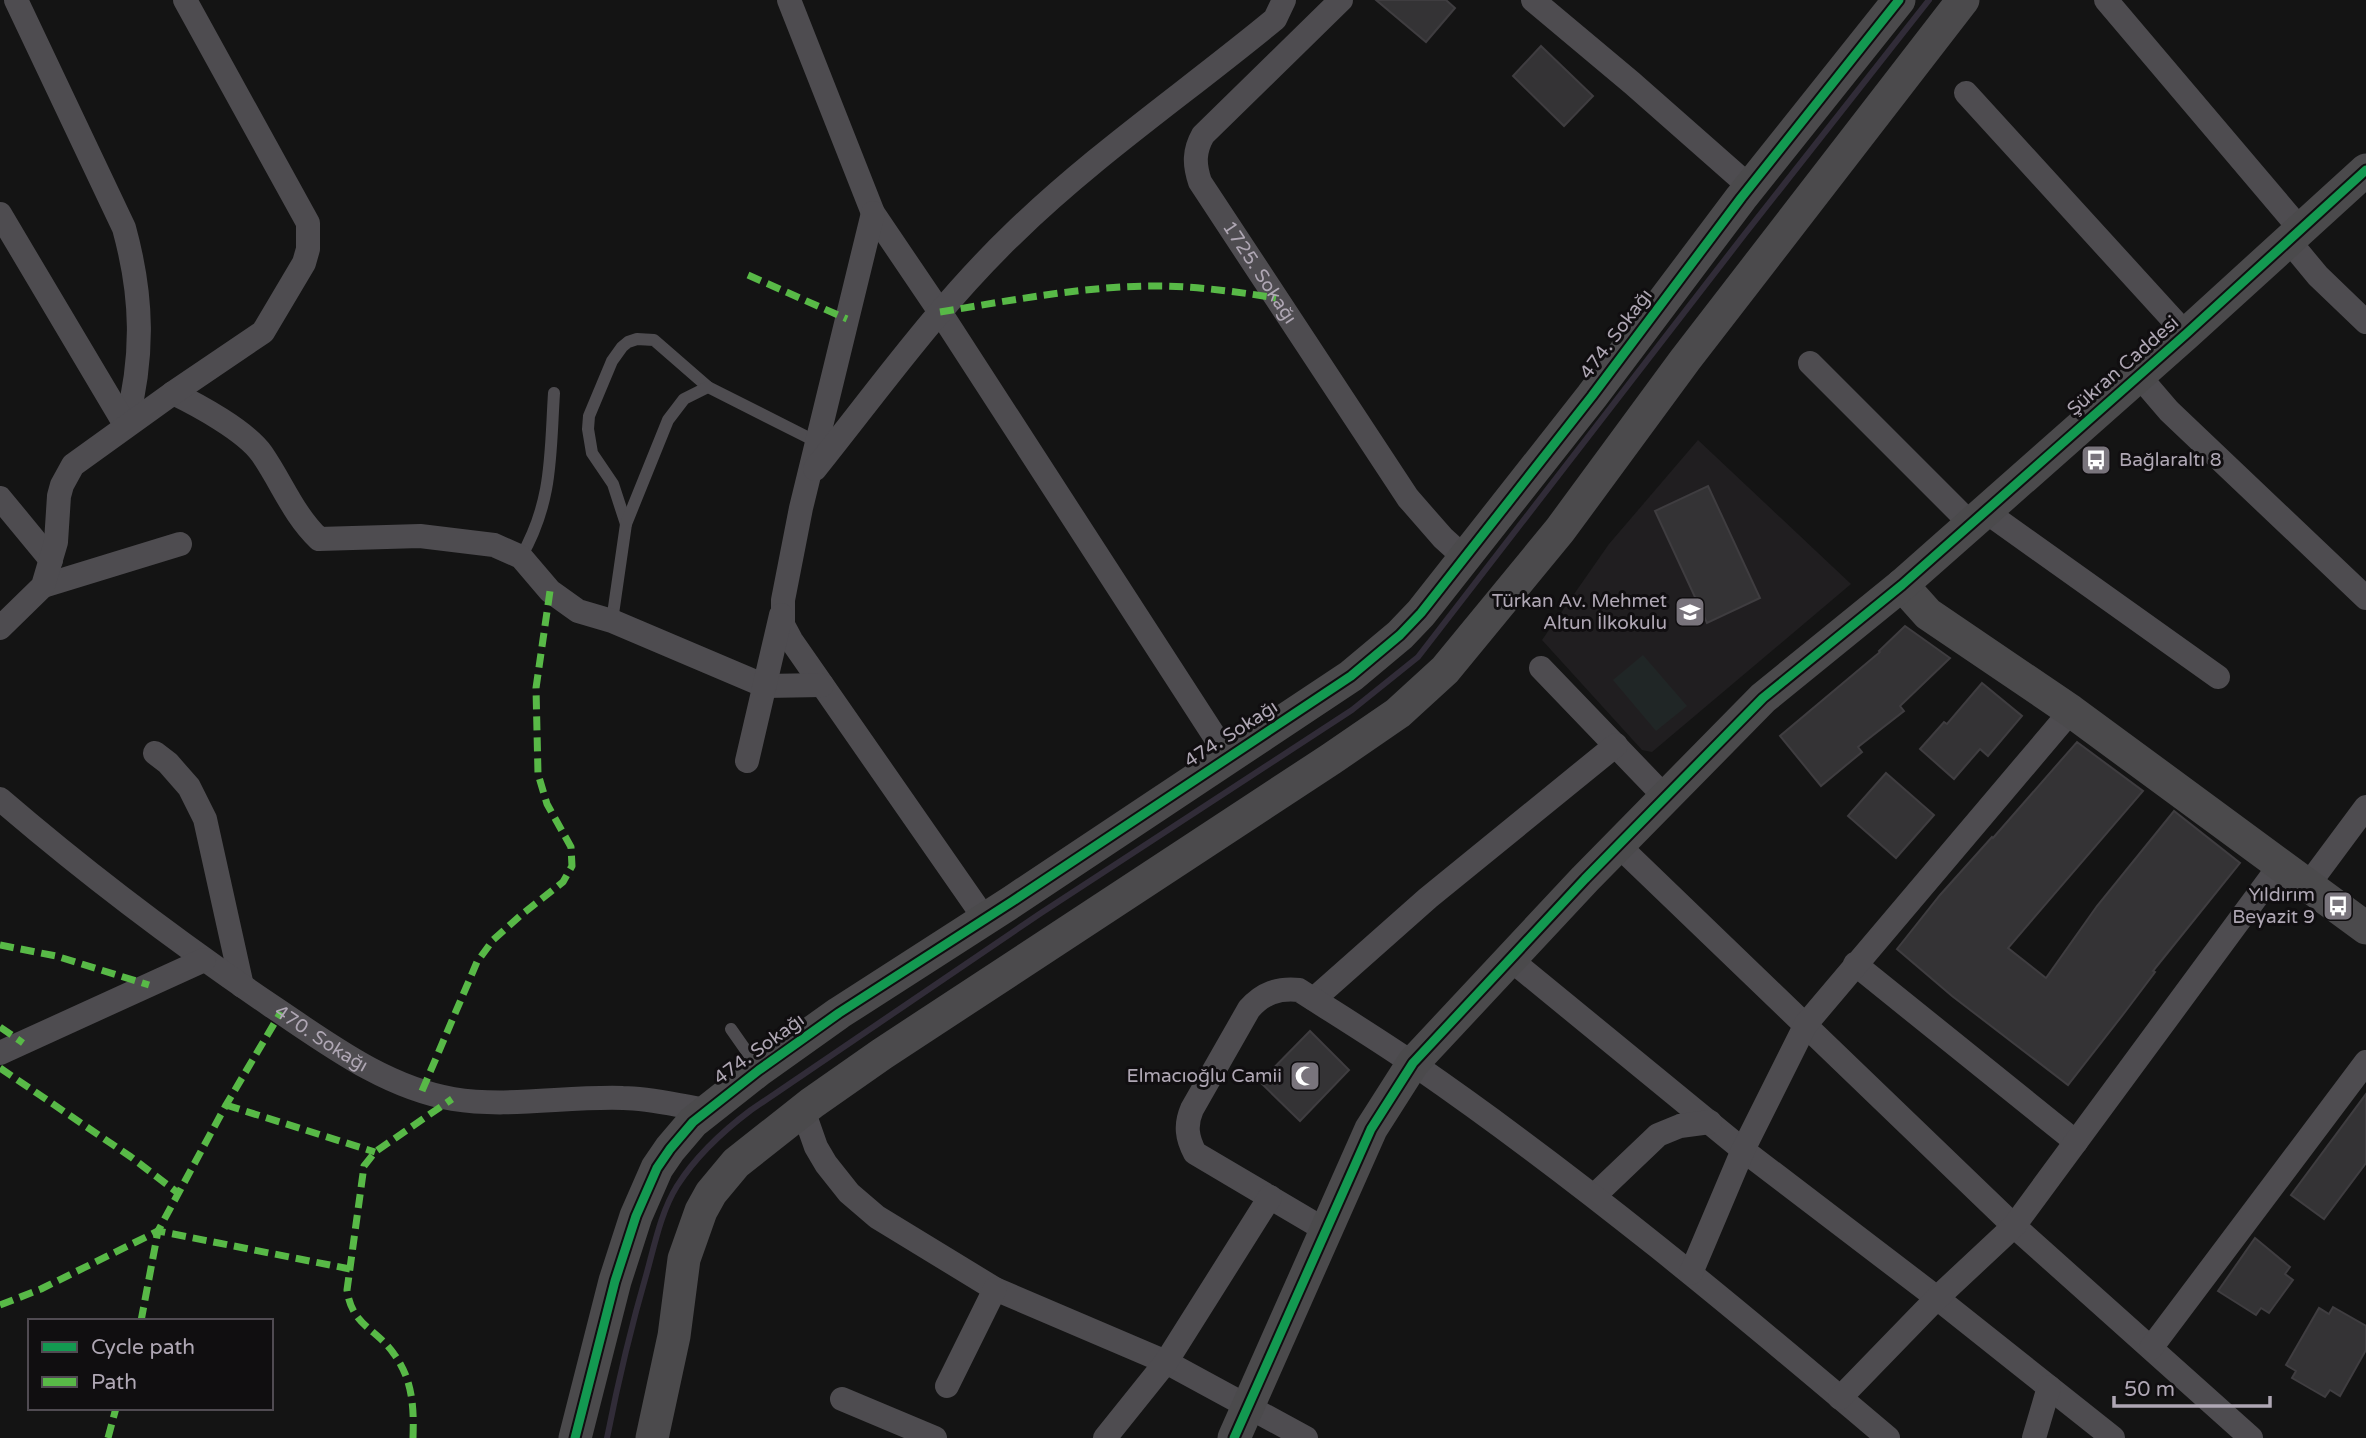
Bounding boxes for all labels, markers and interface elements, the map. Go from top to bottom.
street label: 1725. Sokağı [1218,217,1301,328]
street label: 474. Sokağı [1575,285,1657,383]
street label: Şükran Caddesi [2063,312,2183,420]
bus stop icon: Bağlaraltı 8 [2079,443,2113,477]
place label: Bağlaraltı 8 [2119,449,2222,471]
place label: Türkan Av. Mehmet Altun İlkokulu [1492,590,1667,634]
school or university icon: Türkan Av. Mehmet Altun İlkokulu [1673,595,1707,629]
street label: 474. Sokağı [1180,696,1282,772]
place label: Yıldırım Beyazit 9 [2232,884,2315,928]
bus stop icon: Yıldırım Beyazit 9 [2321,889,2355,923]
street label: 470. Sokağı [270,1000,372,1077]
street label: 474. Sokağı [709,1009,809,1089]
mosque icon: Elmacıoğlu Camii [1288,1059,1322,1093]
place label: Elmacıoğlu Camii [1127,1065,1282,1087]
legend [28,1319,273,1410]
text: Cycle path [91,1335,195,1360]
scale bar [2114,1364,2270,1408]
text: Path [91,1370,137,1395]
text: 50 m [2124,1377,2175,1402]

